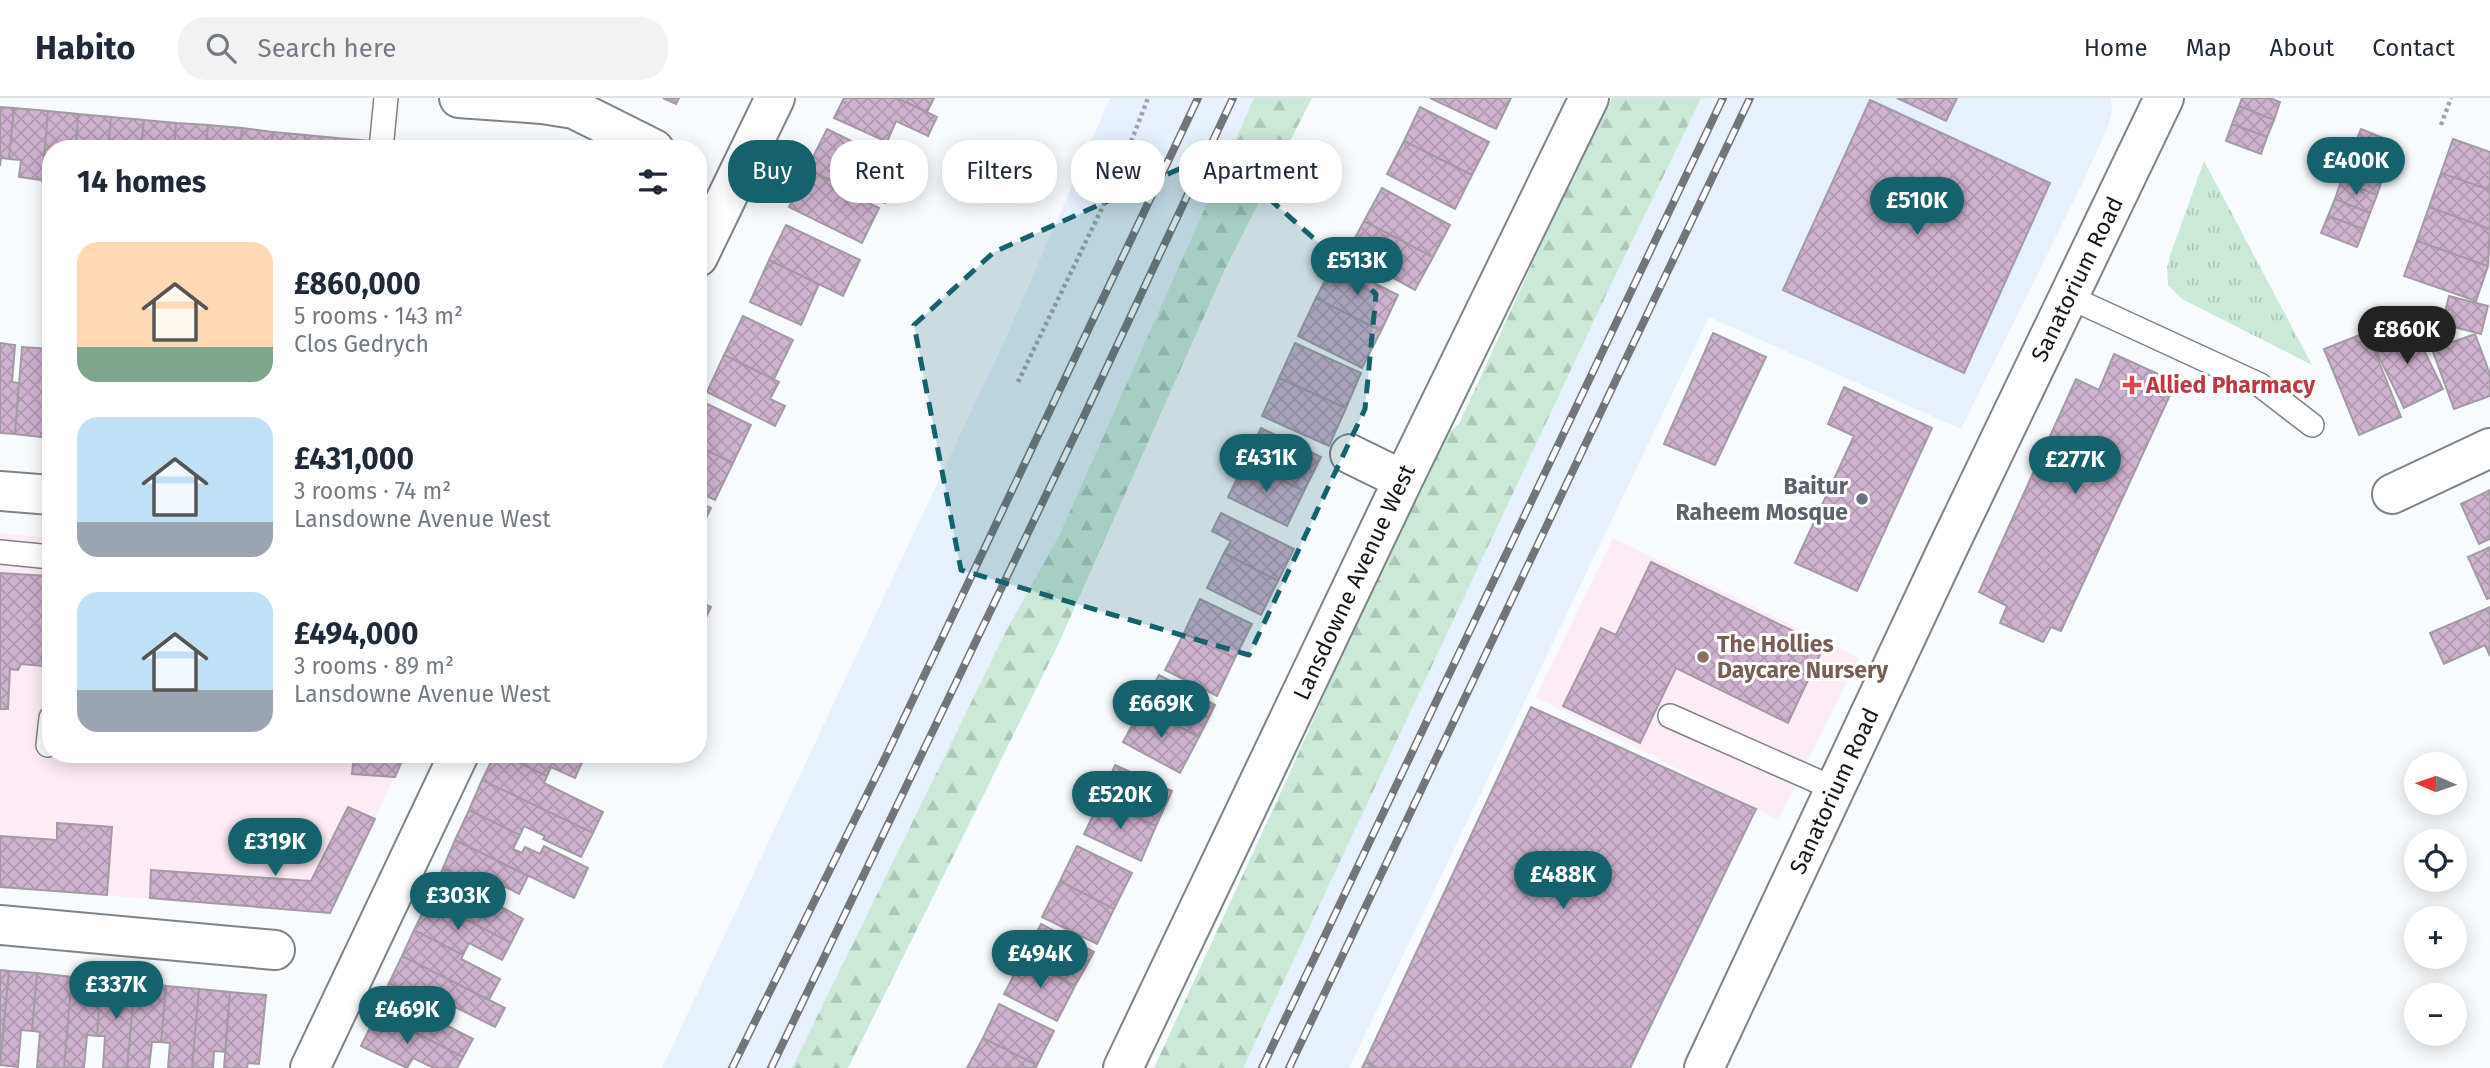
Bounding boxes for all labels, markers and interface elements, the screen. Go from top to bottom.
search box [178,17,668,80]
text: Habito [35,28,136,68]
icon: search [202,29,240,67]
text: Search here [258,33,396,64]
text: Home [2084,34,2148,62]
text: Map [2186,34,2232,62]
text: About [2270,34,2334,62]
text: Contact [2372,34,2455,62]
pin: £400K [2307,138,2405,197]
chip: Buy [728,140,816,203]
chip: Rent [830,140,928,203]
chip: Filters [942,140,1057,203]
chip: New [1071,140,1165,203]
chip: Apartment [1179,140,1342,203]
text: £400K [2323,146,2389,174]
icon: filters [634,163,672,201]
text: 14 homes [77,164,206,200]
pin: £510K [1868,178,1966,237]
text: £510K [1886,186,1948,214]
street label: Sanatorium Road [2025,192,2129,366]
pin: £513K [1308,238,1406,297]
text: £513K [1327,246,1387,274]
text: £860,000 [294,266,421,302]
icon: home [133,270,217,354]
text: 5 rooms · 143 m² [294,302,463,330]
pin: £860K [2358,306,2456,366]
text: £860K [2374,315,2440,343]
text: Clos Gedrych [294,330,429,358]
place label: Allied Pharmacy [2145,371,2316,399]
marker: Allied Pharmacy [2124,377,2140,393]
pin: £431K [1217,434,1315,494]
pin: £277K [2026,436,2124,496]
text: £431,000 [294,441,414,477]
text: £431K [1236,443,1296,471]
icon: home [133,445,217,529]
text: £277K [2045,445,2105,473]
street label: Lansdowne Avenue West [1287,459,1421,704]
place label: Baitur Raheem Mosque [1676,472,1849,526]
text: 3 rooms · 74 m² [294,477,451,505]
marker: Baitur Raheem Mosque [1854,491,1870,507]
text: Lansdowne Avenue West [294,505,551,533]
text: £494,000 [294,616,418,652]
icon: home [133,620,217,704]
place label: The Hollies Daycare Nursery [1717,630,1889,684]
marker: The Hollies Daycare Nursery [1695,649,1711,665]
text: 3 rooms · 89 m² [294,652,454,680]
text: Lansdowne Avenue West [294,680,551,708]
pin: £669K [1112,680,1210,740]
text: £669K [1129,689,1193,717]
street label: Sanatorium Road [1783,704,1885,878]
north arrow [2404,752,2468,816]
map controls [2404,752,2467,1046]
pin: £520K [1071,772,1169,831]
text: £520K [1088,780,1152,808]
pin: £319K [226,818,324,878]
text: £319K [244,827,306,855]
button: locate [2404,829,2467,892]
pin: £488K [1514,852,1612,911]
text: £488K [1530,860,1596,888]
pin: £303K [409,872,507,932]
text: £303K [426,881,490,909]
button: + [2404,906,2467,969]
pin: £494K [991,930,1089,990]
text: £494K [1008,939,1072,967]
pin: £337K [67,962,165,1021]
text: £337K [85,970,147,998]
button: − [2404,983,2467,1046]
pin: £469K [358,986,456,1046]
text: £469K [375,995,439,1023]

